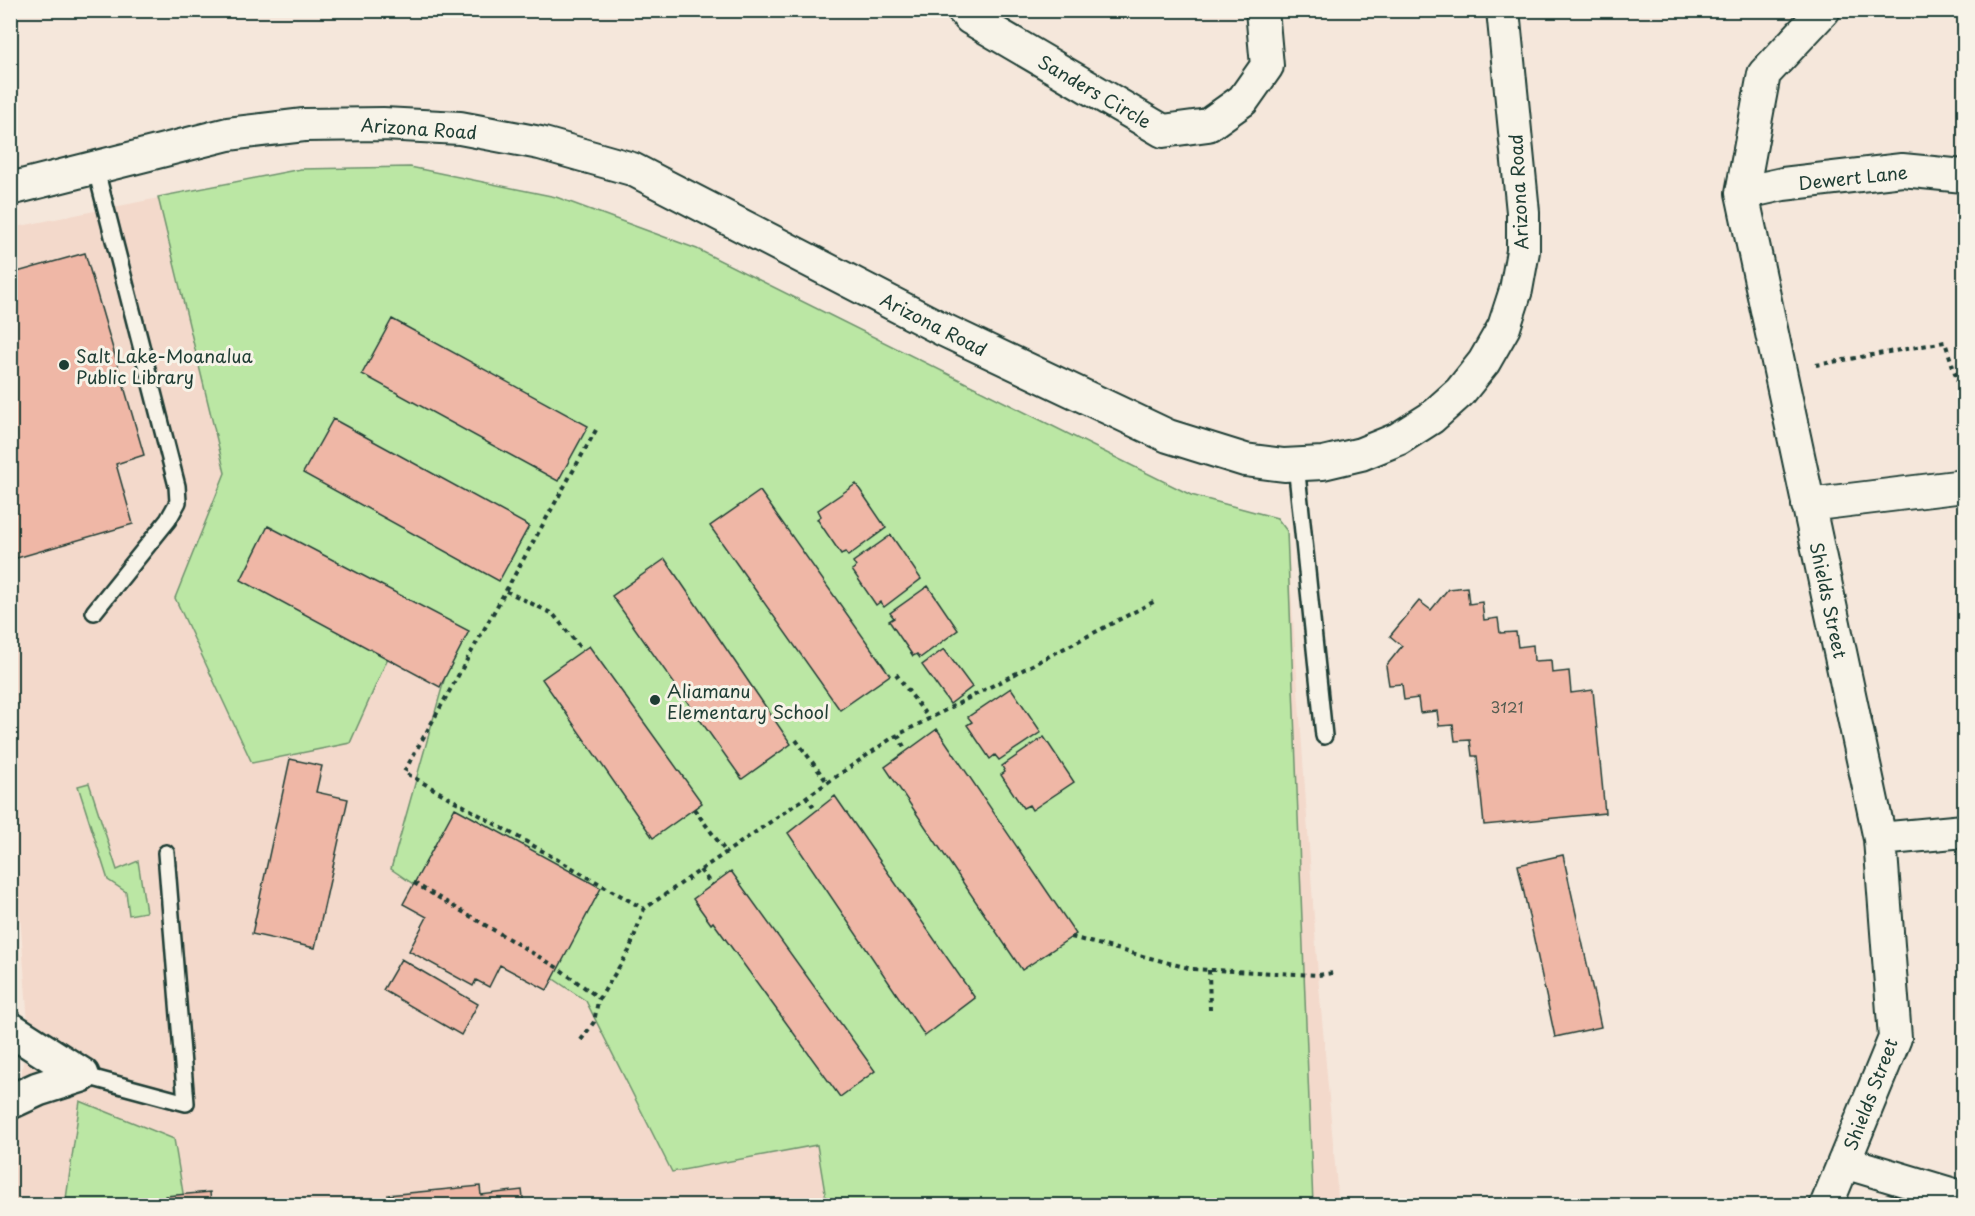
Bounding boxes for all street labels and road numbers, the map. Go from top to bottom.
street label: Sanders Circle [1033,48,1157,134]
street label: Arizona Road [360,110,478,146]
street label: Arizona Road [1501,133,1535,251]
street label: Dewert Lane [1797,158,1909,196]
street label: Arizona Road [876,286,992,362]
street label: Shields Street [1803,539,1855,661]
street label: Shields Street [1836,1034,1904,1154]

